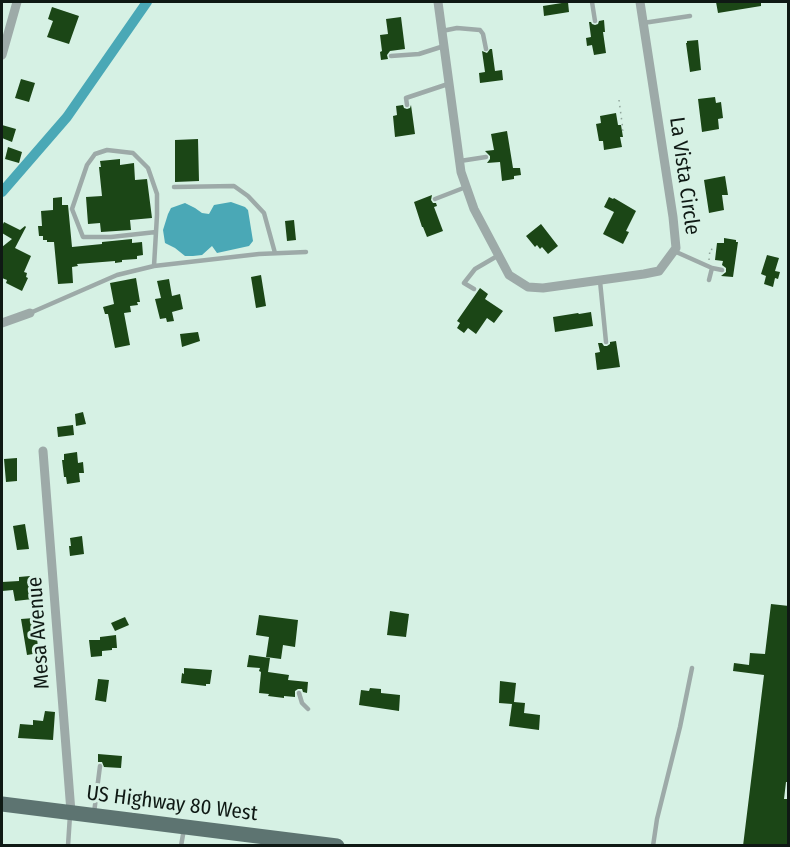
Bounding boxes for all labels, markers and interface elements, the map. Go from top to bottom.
street label: La Vista Circle [663,115,705,237]
street label: Mesa Avenue [23,576,55,690]
street label: US Highway 80 West [85,781,259,827]

